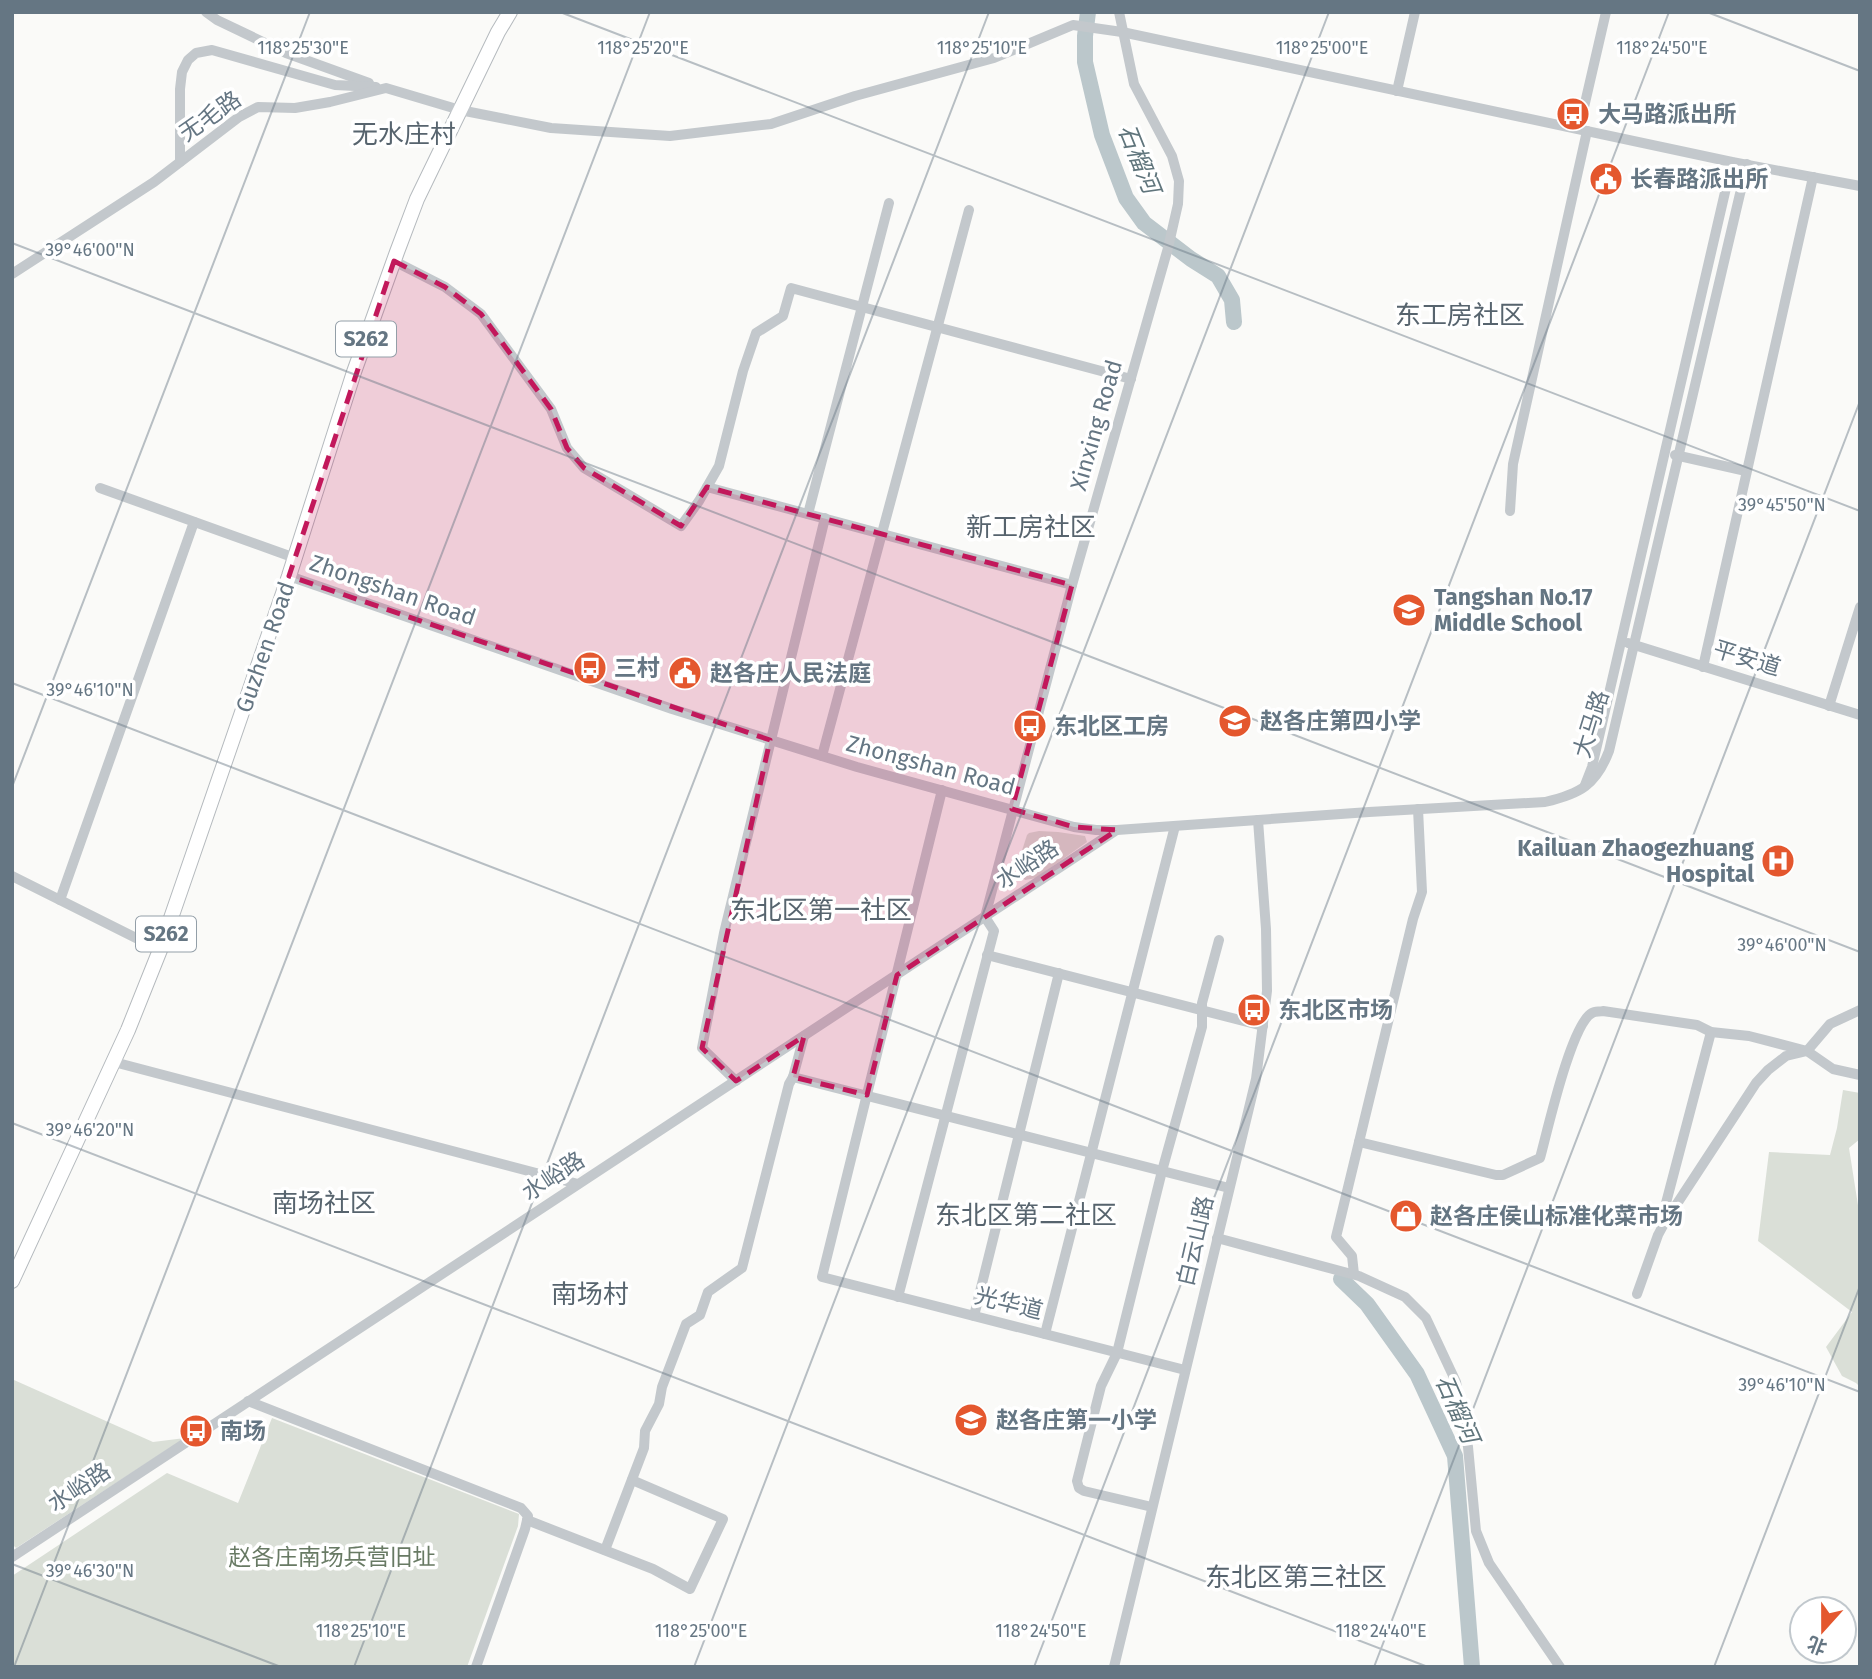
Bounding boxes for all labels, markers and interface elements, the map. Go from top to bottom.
text: 118°25'30"E [257,37,349,59]
text: 118°25'20"E [597,37,689,59]
text: 118°25'10"E [937,37,1027,59]
text: 118°25'00"E [1276,37,1368,59]
text: 118°24'50"E [1616,37,1708,59]
street label: 无毛路 [174,85,246,147]
bus stop icon: 大马路派出所 [1554,95,1592,133]
place label: 大马路派出所 [1598,100,1736,128]
district label: 无水庄村 [352,119,456,150]
water label: 石榴河 [1113,120,1167,201]
public building icon: 长春路派出所 [1587,160,1625,198]
place label: 长春路派出所 [1630,165,1768,193]
text: 39°46'00"N [45,239,135,261]
district label: 东工房社区 [1395,300,1525,331]
road number: S262 [336,322,396,356]
street label: Xinxing Road [1064,356,1128,494]
text: 39°45'50"N [1738,494,1826,516]
district label: 新工房社区 [966,512,1096,543]
street label: Zhongshan Road [306,549,480,631]
street label: Guzhen Road [230,578,300,716]
place label: Tangshan No.17 Middle School [1434,583,1593,637]
school or university icon: Tangshan No.17 Middle School [1390,591,1428,629]
street label: 平安道 [1710,635,1784,681]
bus stop icon: 三村 [571,649,609,687]
place label: 三村 [614,654,660,682]
public building icon: 赵各庄人民法庭 [666,654,704,692]
place label: 赵各庄人民法庭 [710,659,871,687]
text: 39°46'10"N [46,679,134,701]
street label: 大马路 [1568,687,1614,761]
school or university icon: 赵各庄第四小学 [1216,702,1254,740]
bus stop icon: 东北区工房 [1011,707,1049,745]
place label: 赵各庄第四小学 [1260,707,1421,735]
place label: 东北区工房 [1054,712,1169,740]
street label: Zhongshan Road [844,729,1018,801]
street label: 水峪路 [990,833,1064,895]
place label: Kailuan Zhaogezhuang Hospital [1517,834,1754,888]
hospital icon: Kailuan Zhaogezhuang Hospital [1759,842,1797,880]
district label: 东北区第一社区 [730,895,912,926]
road number: S262 [136,916,196,951]
text: 39°46'00"N [1737,934,1827,956]
bus stop icon: 东北区市场 [1235,991,1273,1029]
place label: 东北区市场 [1278,996,1393,1024]
text: 39°46'20"N [46,1119,134,1141]
street label: 水峪路 [516,1145,590,1207]
district label: 南场社区 [272,1188,376,1219]
street label: 白云山路 [1171,1193,1219,1289]
shop icon: 赵各庄侯山标准化菜市场 [1387,1197,1425,1235]
district label: 东北区第二社区 [935,1200,1117,1231]
place label: 赵各庄侯山标准化菜市场 [1430,1202,1683,1230]
district label: 南场村 [551,1279,629,1310]
street label: 光华道 [972,1281,1046,1325]
water label: 石榴河 [1430,1370,1486,1451]
text: 39°46'10"N [1738,1374,1826,1396]
school or university icon: 赵各庄第一小学 [952,1401,990,1439]
place label: 赵各庄第一小学 [996,1406,1157,1434]
bus stop icon: 南场 [177,1412,215,1450]
place label: 南场 [220,1417,266,1445]
street label: 水峪路 [42,1456,116,1518]
park label: 赵各庄南场兵营旧址 [229,1543,436,1571]
text: 39°46'30"N [46,1560,134,1582]
district label: 东北区第三社区 [1205,1562,1387,1593]
north arrow [1788,1595,1858,1665]
text: 118°25'10"E [316,1620,406,1642]
text: 118°25'00"E [655,1620,747,1642]
text: 118°24'50"E [995,1620,1087,1642]
text: 118°24'40"E [1335,1620,1427,1642]
text: 北 [1804,1631,1830,1660]

